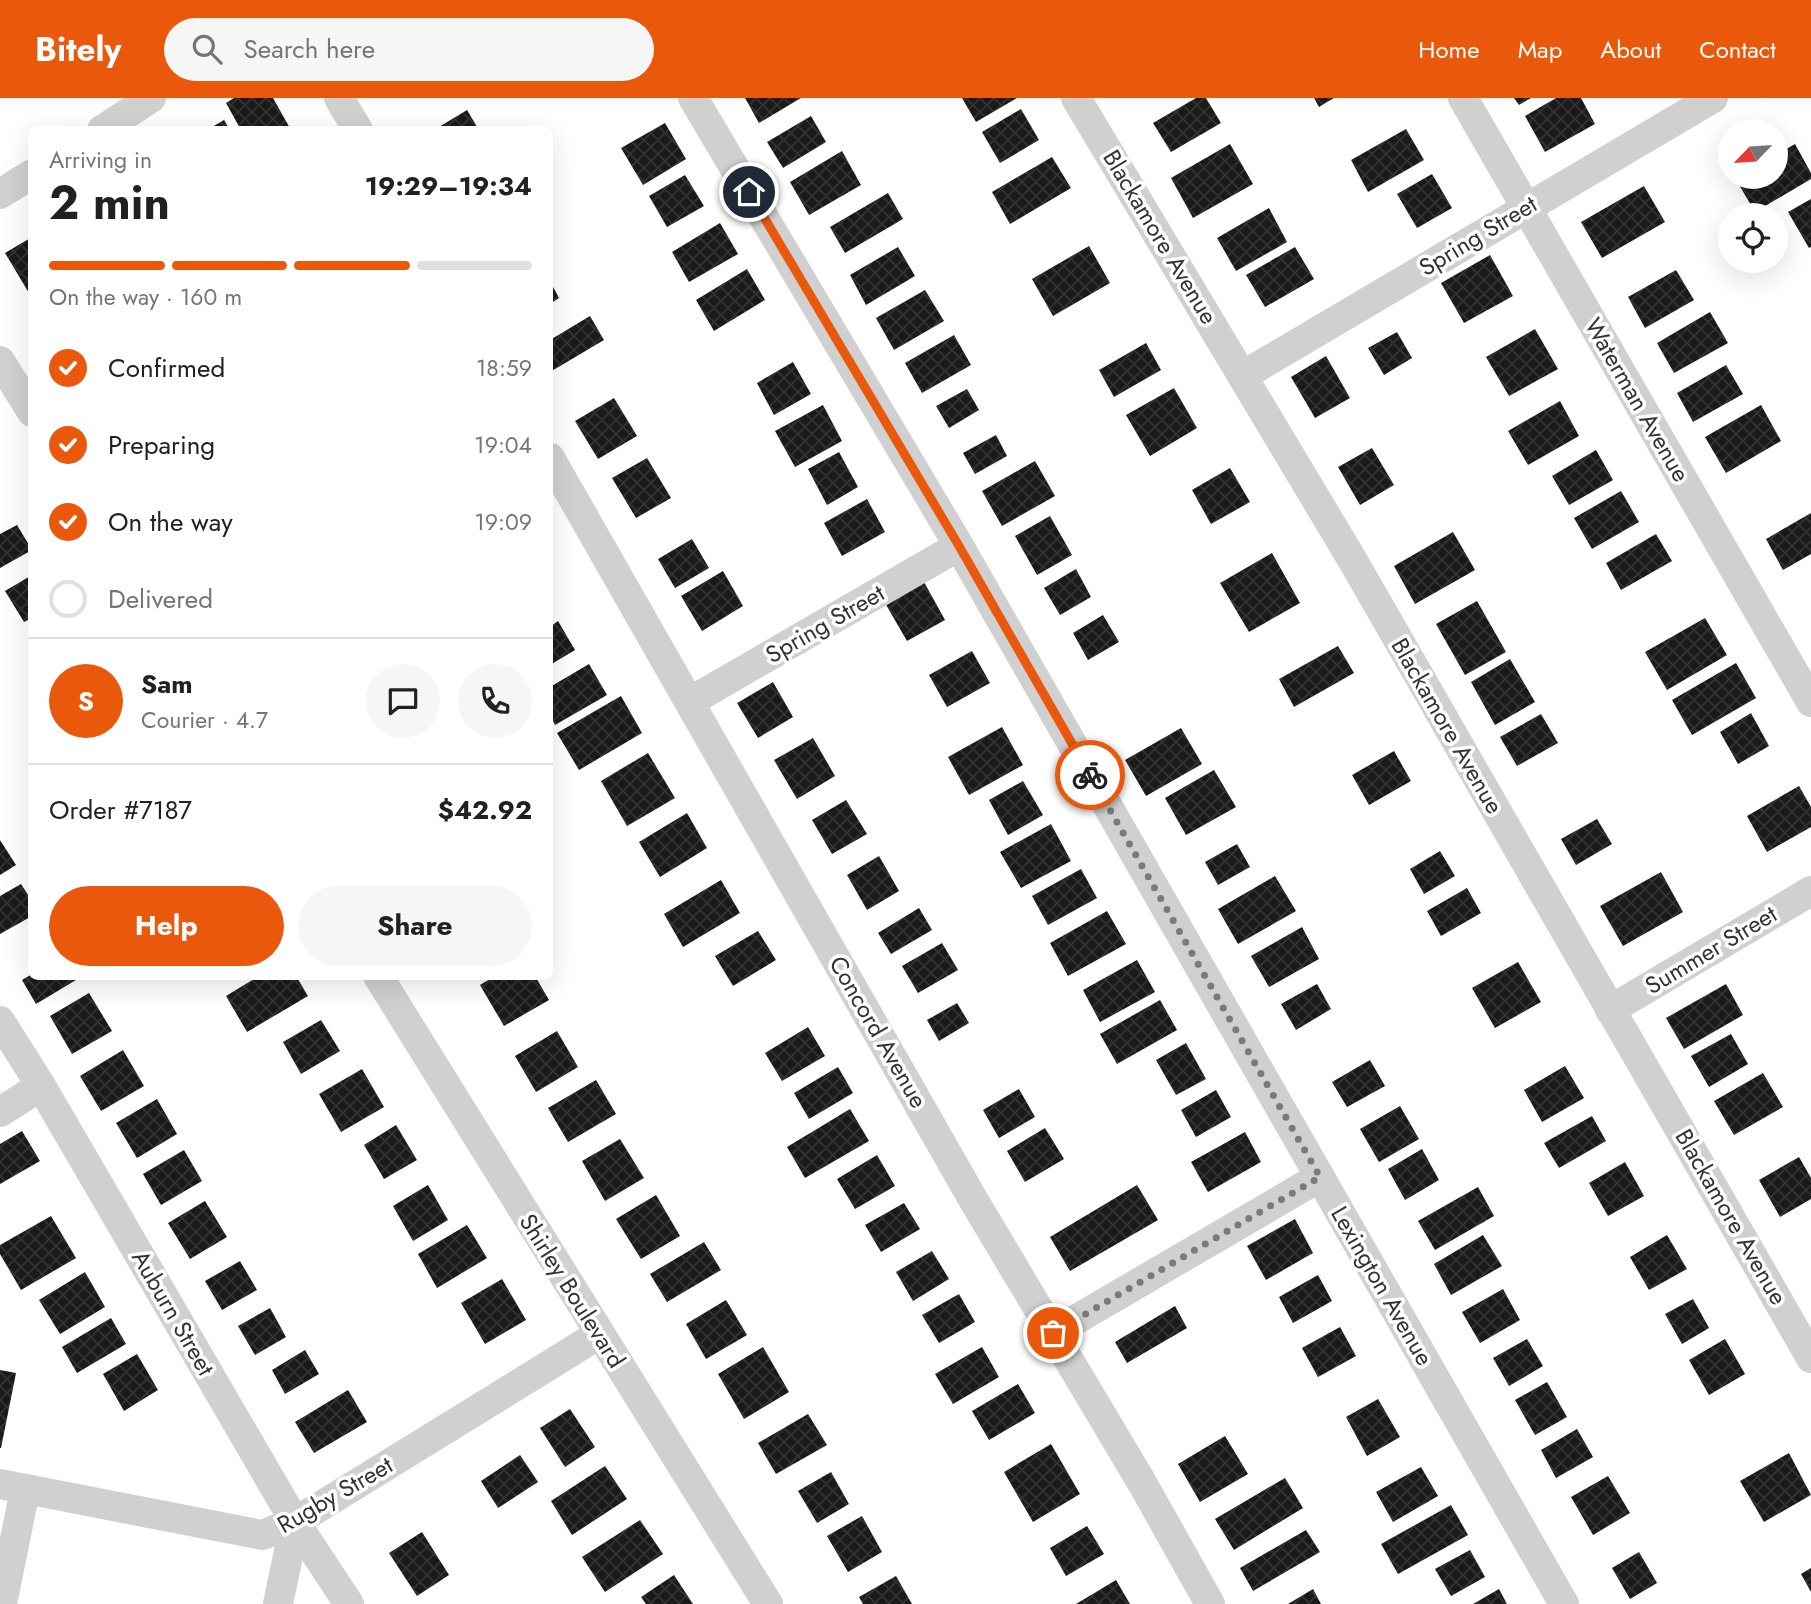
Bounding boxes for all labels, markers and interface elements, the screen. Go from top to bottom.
search box [164,18,654,81]
text: Bitely [35,26,122,73]
icon: search [188,30,226,68]
text: Search here [244,30,375,68]
text: Home [1418,32,1480,67]
text: Map [1518,32,1562,67]
text: About [1600,32,1661,67]
text: Contact [1699,32,1776,67]
north arrow [1718,119,1788,189]
map controls [1718,119,1788,273]
text: Arriving in [49,143,152,177]
street label: Blackamore Avenue [1094,143,1226,331]
pin [719,162,779,222]
text: 19:29–19:34 [365,167,532,205]
text: 2 min [49,170,170,236]
icon: home [730,173,768,211]
street label: Spring Street [1412,186,1544,285]
button: locate [1718,203,1788,273]
text: On the way · 160 m [49,280,242,314]
street label: Waterman Avenue [1576,311,1699,488]
icon: check [49,349,87,387]
text: Confirmed [108,349,225,387]
text: 18:59 [476,351,532,385]
icon: check [49,426,87,464]
text: Preparing [108,426,215,464]
text: 19:04 [474,428,532,462]
icon: check [49,503,87,541]
text: On the way [108,503,233,541]
text: 19:09 [474,505,532,539]
street label: Spring Street [759,575,891,672]
text: Delivered [108,580,213,618]
street label: Blackamore Avenue [1383,631,1512,820]
button: chat [366,664,440,738]
button: phone [458,664,532,738]
text: Sam [141,665,193,703]
text: S [78,682,94,720]
text: Courier · 4.7 [141,703,268,737]
courier [1055,740,1125,810]
icon: bike [1071,756,1109,794]
text: Order #7187 [49,791,192,829]
text: $42.92 [438,791,532,829]
button: Help [49,886,284,966]
button: Share [298,886,532,966]
street label: Summer Street [1638,896,1783,1003]
street label: Concord Avenue [821,949,936,1114]
street label: Blackamore Avenue [1667,1122,1796,1311]
street label: Lexington Avenue [1323,1200,1442,1372]
street label: Shirley Boulevard [511,1207,634,1375]
street label: Auburn Street [123,1244,224,1382]
pin [1023,1303,1083,1363]
icon: bag [1034,1314,1072,1352]
street label: Rugby Street [271,1447,399,1542]

